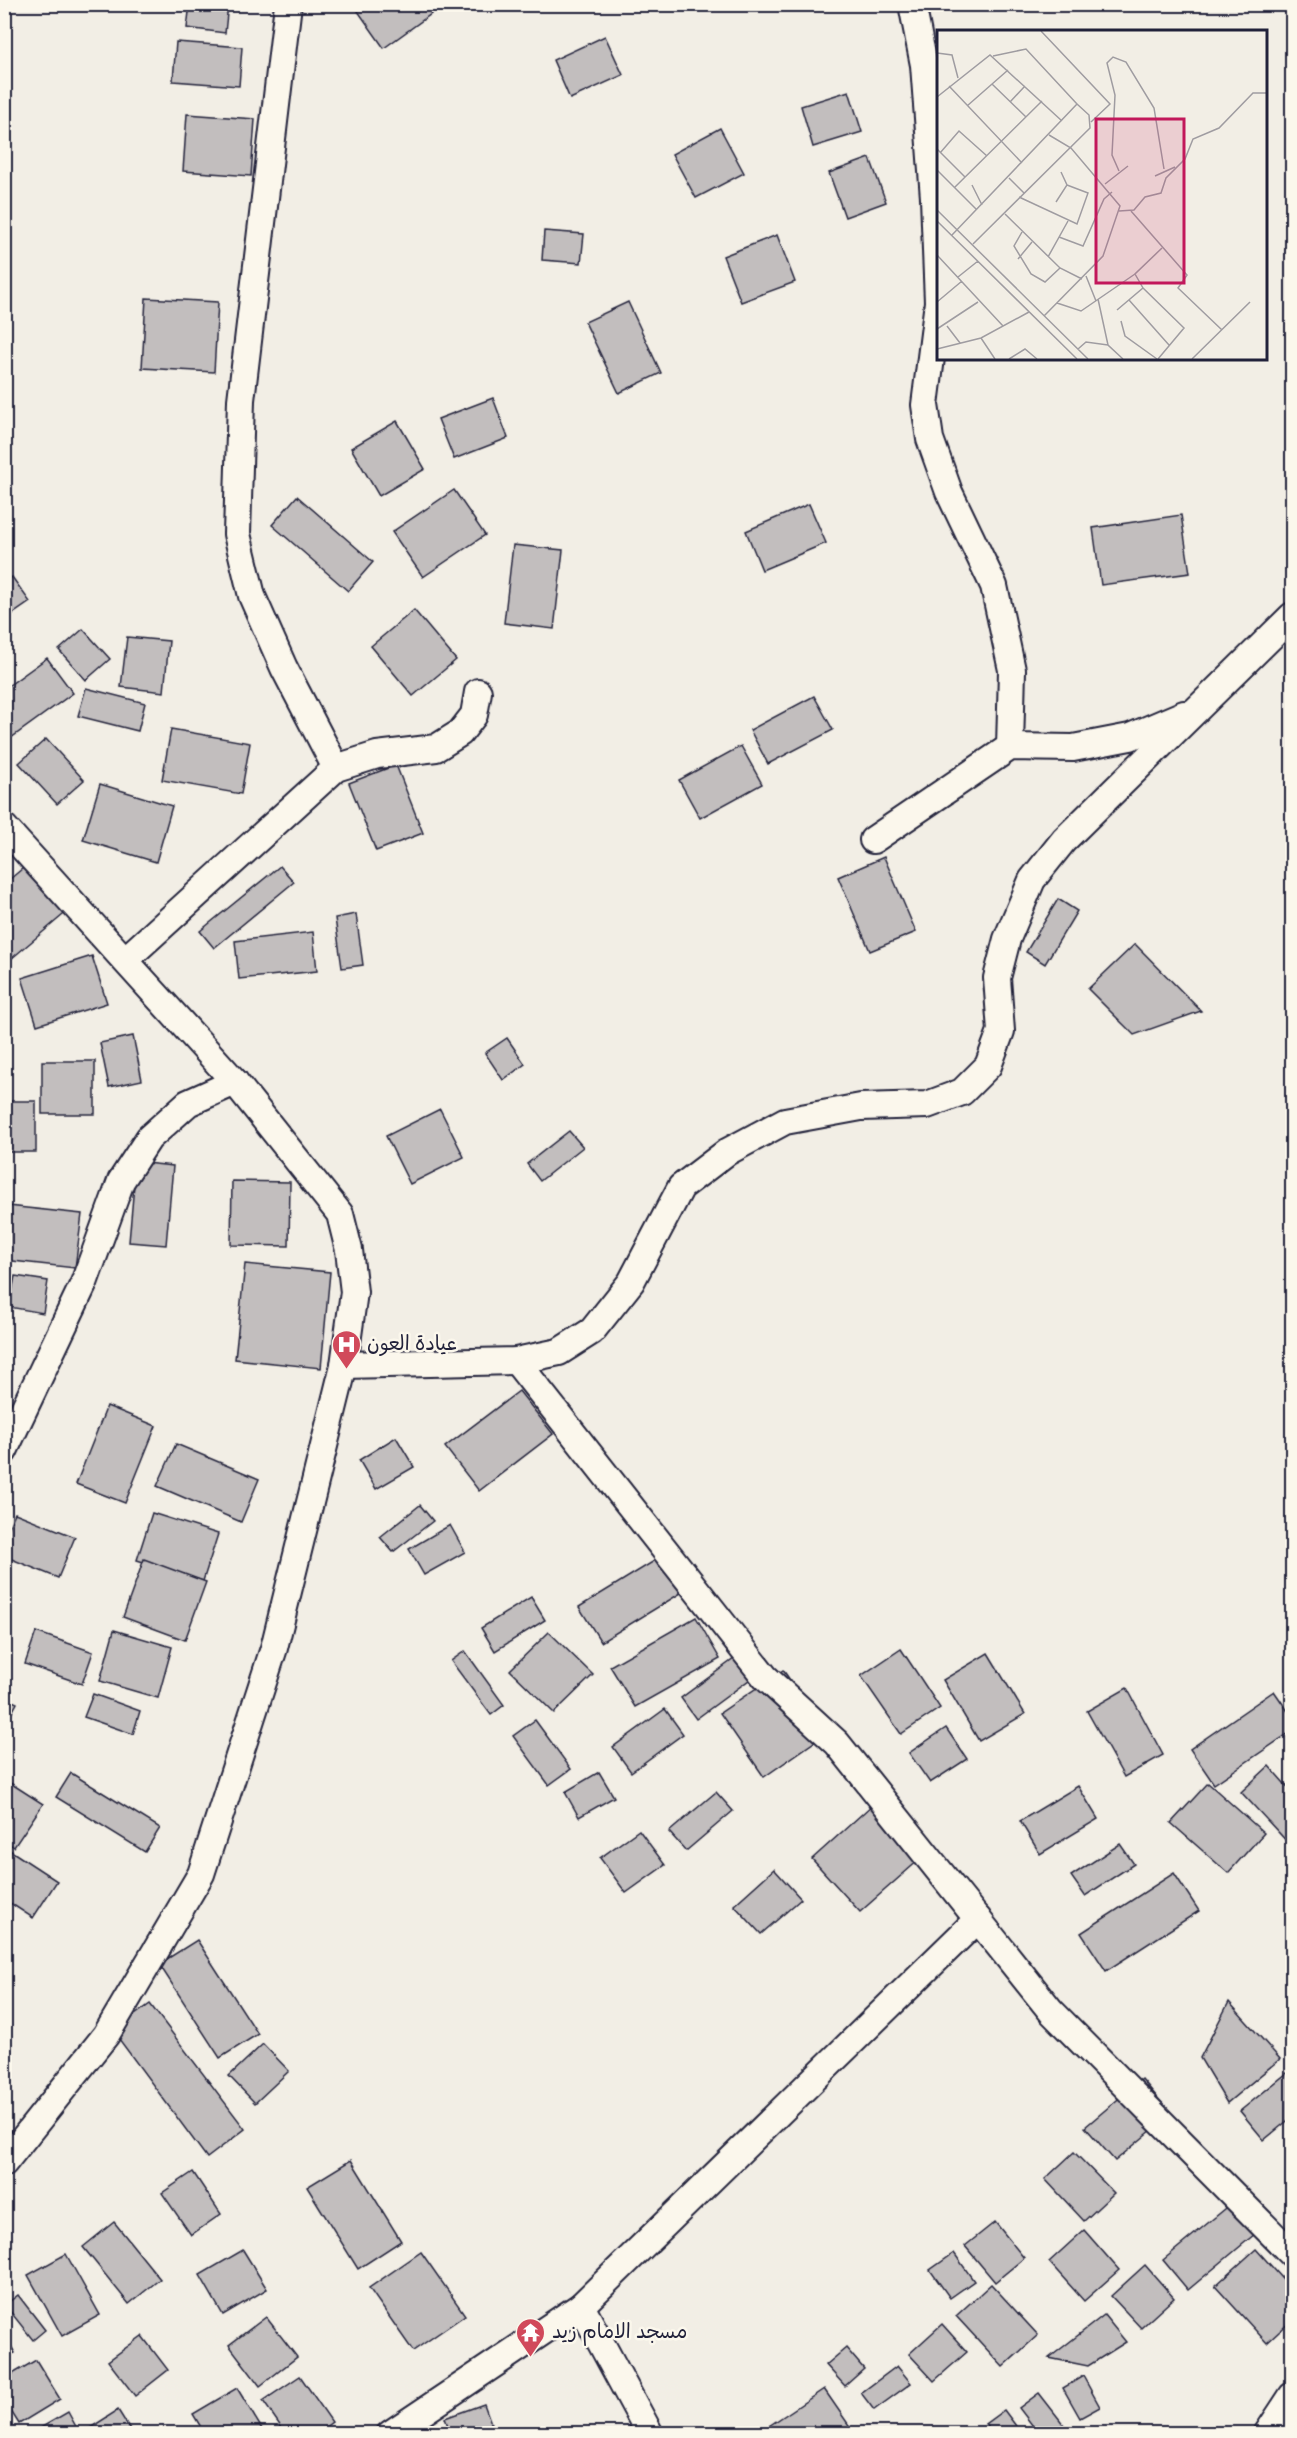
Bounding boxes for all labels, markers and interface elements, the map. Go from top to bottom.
inset map [937,30,1267,360]
hospital icon: عيادة العون [330,1328,362,1370]
place label: عيادة العون [367,1331,457,1358]
temple icon: مسجد الامام زيد [515,2316,547,2358]
place label: مسجد الامام زيد [552,2319,687,2346]

